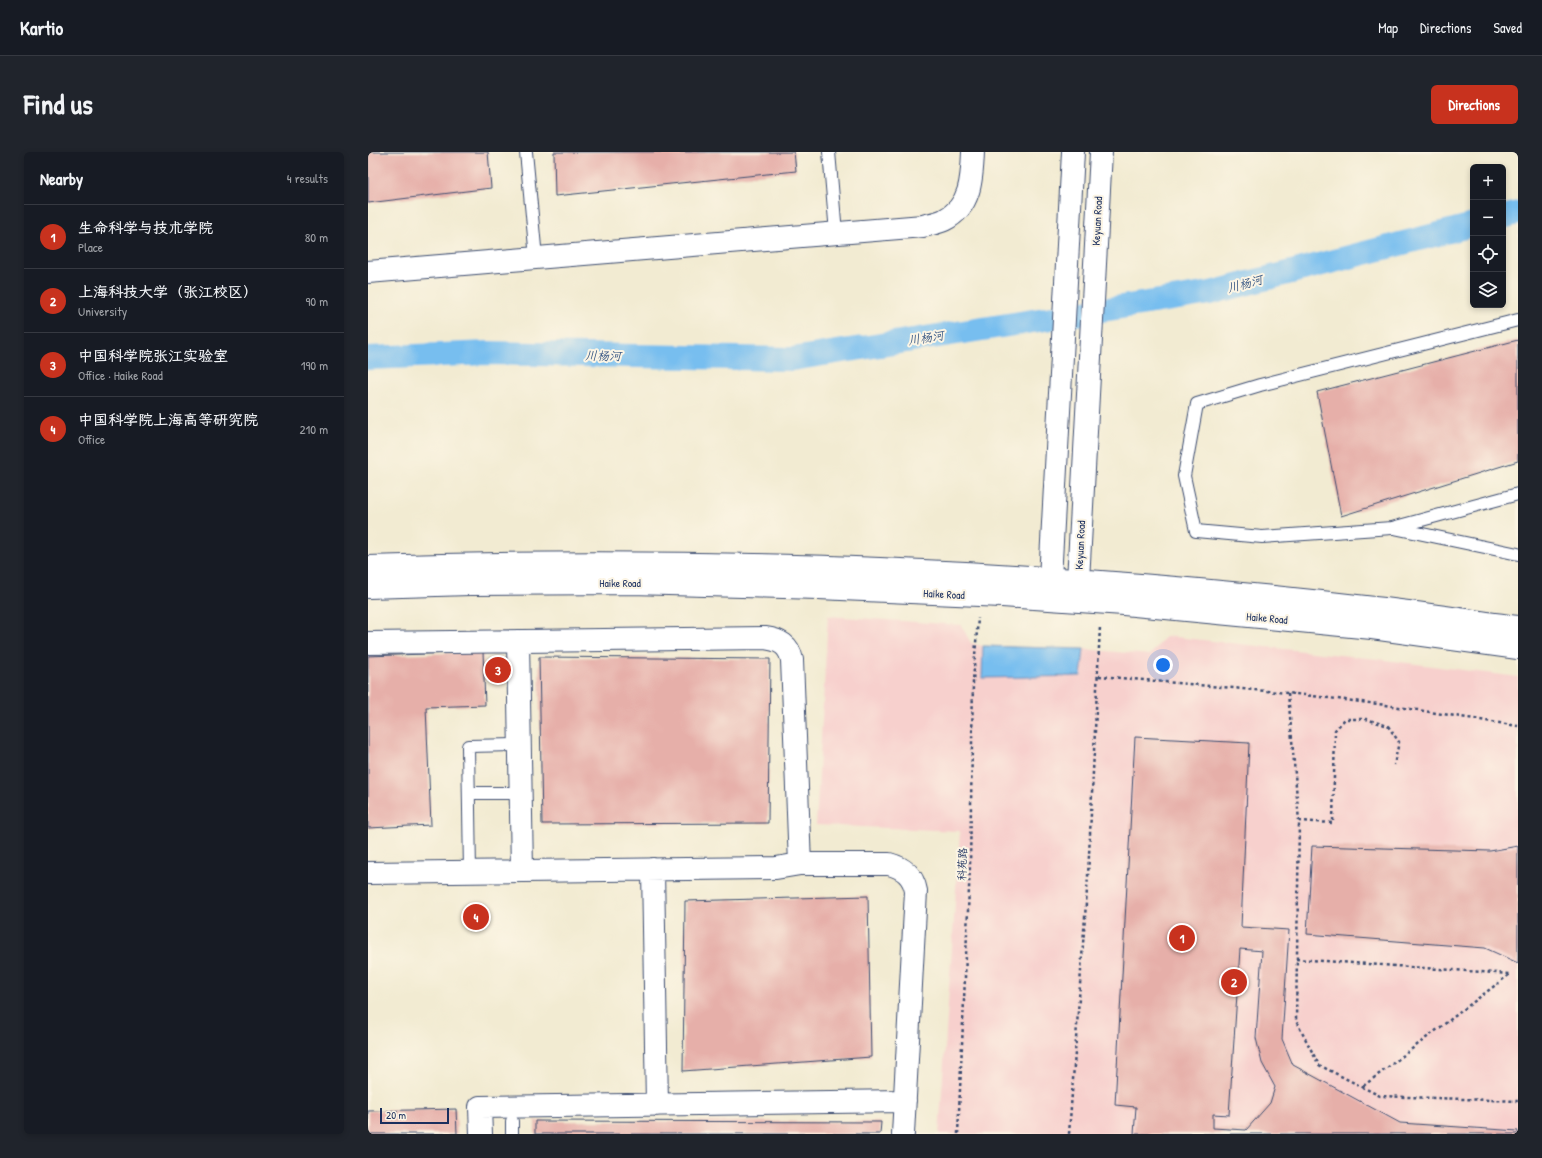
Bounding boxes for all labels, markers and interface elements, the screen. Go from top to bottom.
text: Kartio [20,15,63,41]
text: Map [1378,18,1398,37]
text: Directions [1420,18,1471,37]
text: Saved [1493,18,1522,37]
text: Find us [24,85,93,123]
button: Directions [1431,85,1518,124]
map controls [1470,164,1506,308]
button: + [1470,164,1506,200]
text: Nearby [40,167,83,190]
text: 4 results [287,169,328,187]
street label: Keyuan Road [1089,195,1105,246]
button: − [1470,200,1506,236]
text: 生命科学与技术学院 [78,217,213,238]
text: 1 [51,228,55,246]
text: 80 m [305,228,328,246]
button: locate [1470,236,1506,272]
text: Place [78,238,103,256]
water label: 川杨河 [1225,270,1266,296]
button: layers [1470,272,1506,308]
text: 上海科技大学（张江校区） [78,281,258,302]
text: 2 [50,292,56,310]
text: 90 m [306,292,328,310]
text: University [78,302,127,320]
water label: 川杨河 [907,326,947,349]
text: 中国科学院张江实验室 [78,345,228,366]
water label: 川杨河 [585,347,623,364]
text: 3 [50,356,56,374]
text: 190 m [301,356,328,374]
text: Office · Haike Road [78,366,163,384]
text: 中国科学院上海高等研究院 [78,409,258,430]
text: 4 [51,420,55,438]
text: 210 m [300,420,328,438]
text: Office [78,430,105,448]
street label: Keyuan Road [1072,519,1088,570]
street label: Haike Road [599,576,641,590]
street label: Haike Road [923,586,966,602]
street label: Haike Road [1246,609,1289,627]
pin: 3 [485,655,511,685]
your location [1153,655,1173,675]
street label: 科苑路 [954,847,970,881]
pin: 4 [463,902,489,932]
pin: 1 [1169,923,1195,953]
pin: 2 [1221,967,1247,997]
scale bar [380,1106,449,1125]
text: 20 m [386,1108,406,1122]

